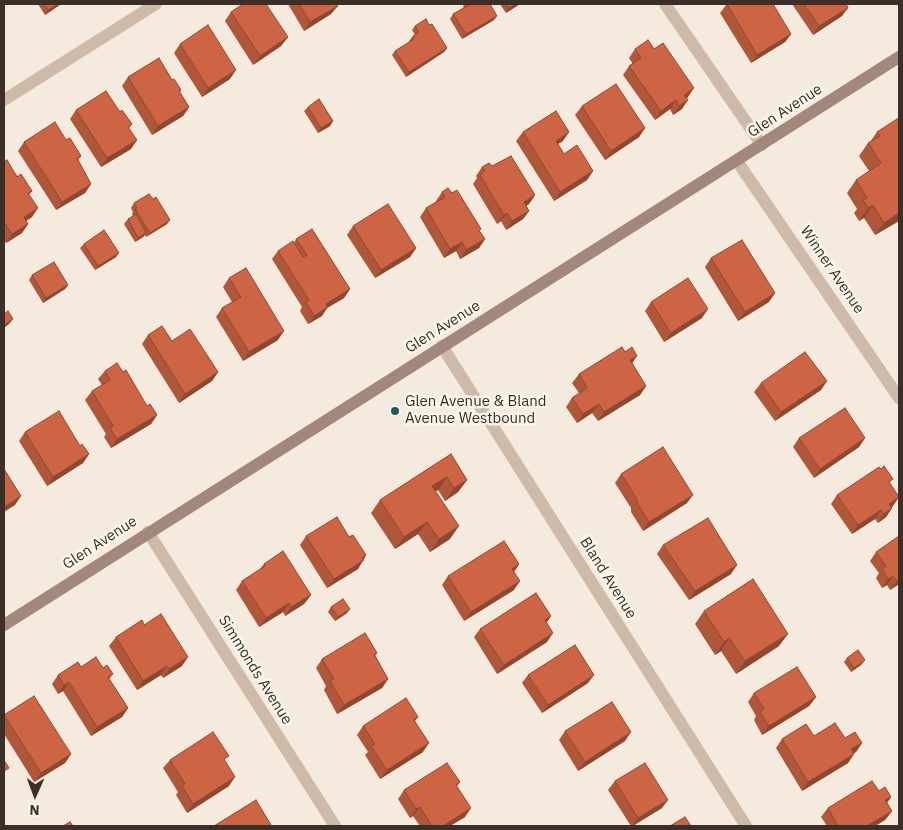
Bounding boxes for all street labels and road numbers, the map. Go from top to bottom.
street label: Glen Avenue [745,80,825,142]
street label: Winner Avenue [796,223,868,317]
street label: Glen Avenue [402,297,484,357]
street label: Glen Avenue [60,512,140,574]
street label: Bland Avenue [576,534,640,622]
street label: Simmonds Avenue [214,612,296,728]

